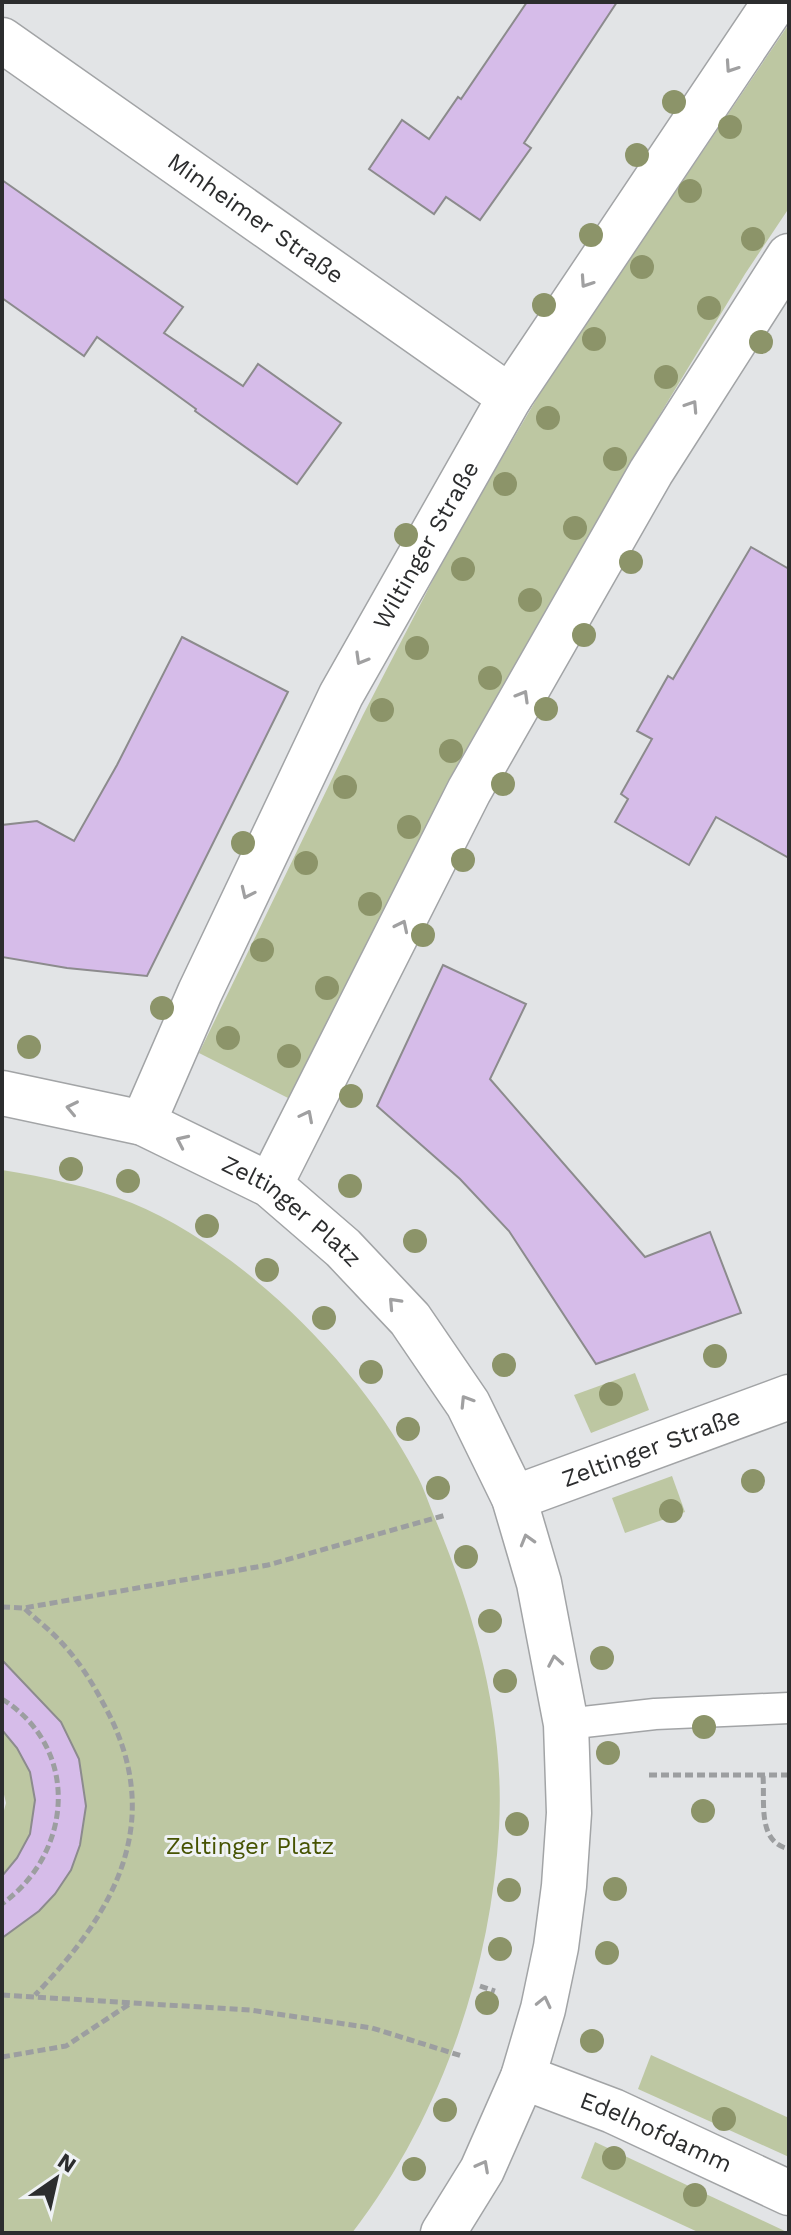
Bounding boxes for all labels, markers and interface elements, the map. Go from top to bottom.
one-way arrow [726,58,741,72]
street label: Minheimer Straße [162,147,349,290]
one-way arrow [581,274,596,288]
one-way arrow [683,400,698,414]
street label: Wiltinger Straße [367,456,485,634]
one-way arrow [355,651,371,665]
one-way arrow [513,690,529,705]
one-way arrow [241,884,257,899]
one-way arrow [392,920,407,935]
one-way arrow [66,1100,80,1117]
one-way arrow [297,1110,313,1125]
one-way arrow [175,1135,190,1151]
street label: Zeltinger Platz [217,1150,367,1272]
one-way arrow [389,1298,404,1312]
one-way arrow [460,1395,475,1410]
street label: Zeltinger Straße [558,1402,744,1493]
one-way arrow [519,1534,536,1548]
one-way arrow [547,1655,564,1668]
park label: Zeltinger Platz [166,1832,334,1860]
one-way arrow [535,1996,552,2010]
street label: Edelhofdamm [576,2086,736,2178]
north arrow [16,2139,96,2219]
text: N [53,2148,81,2178]
one-way arrow [474,2160,489,2175]

